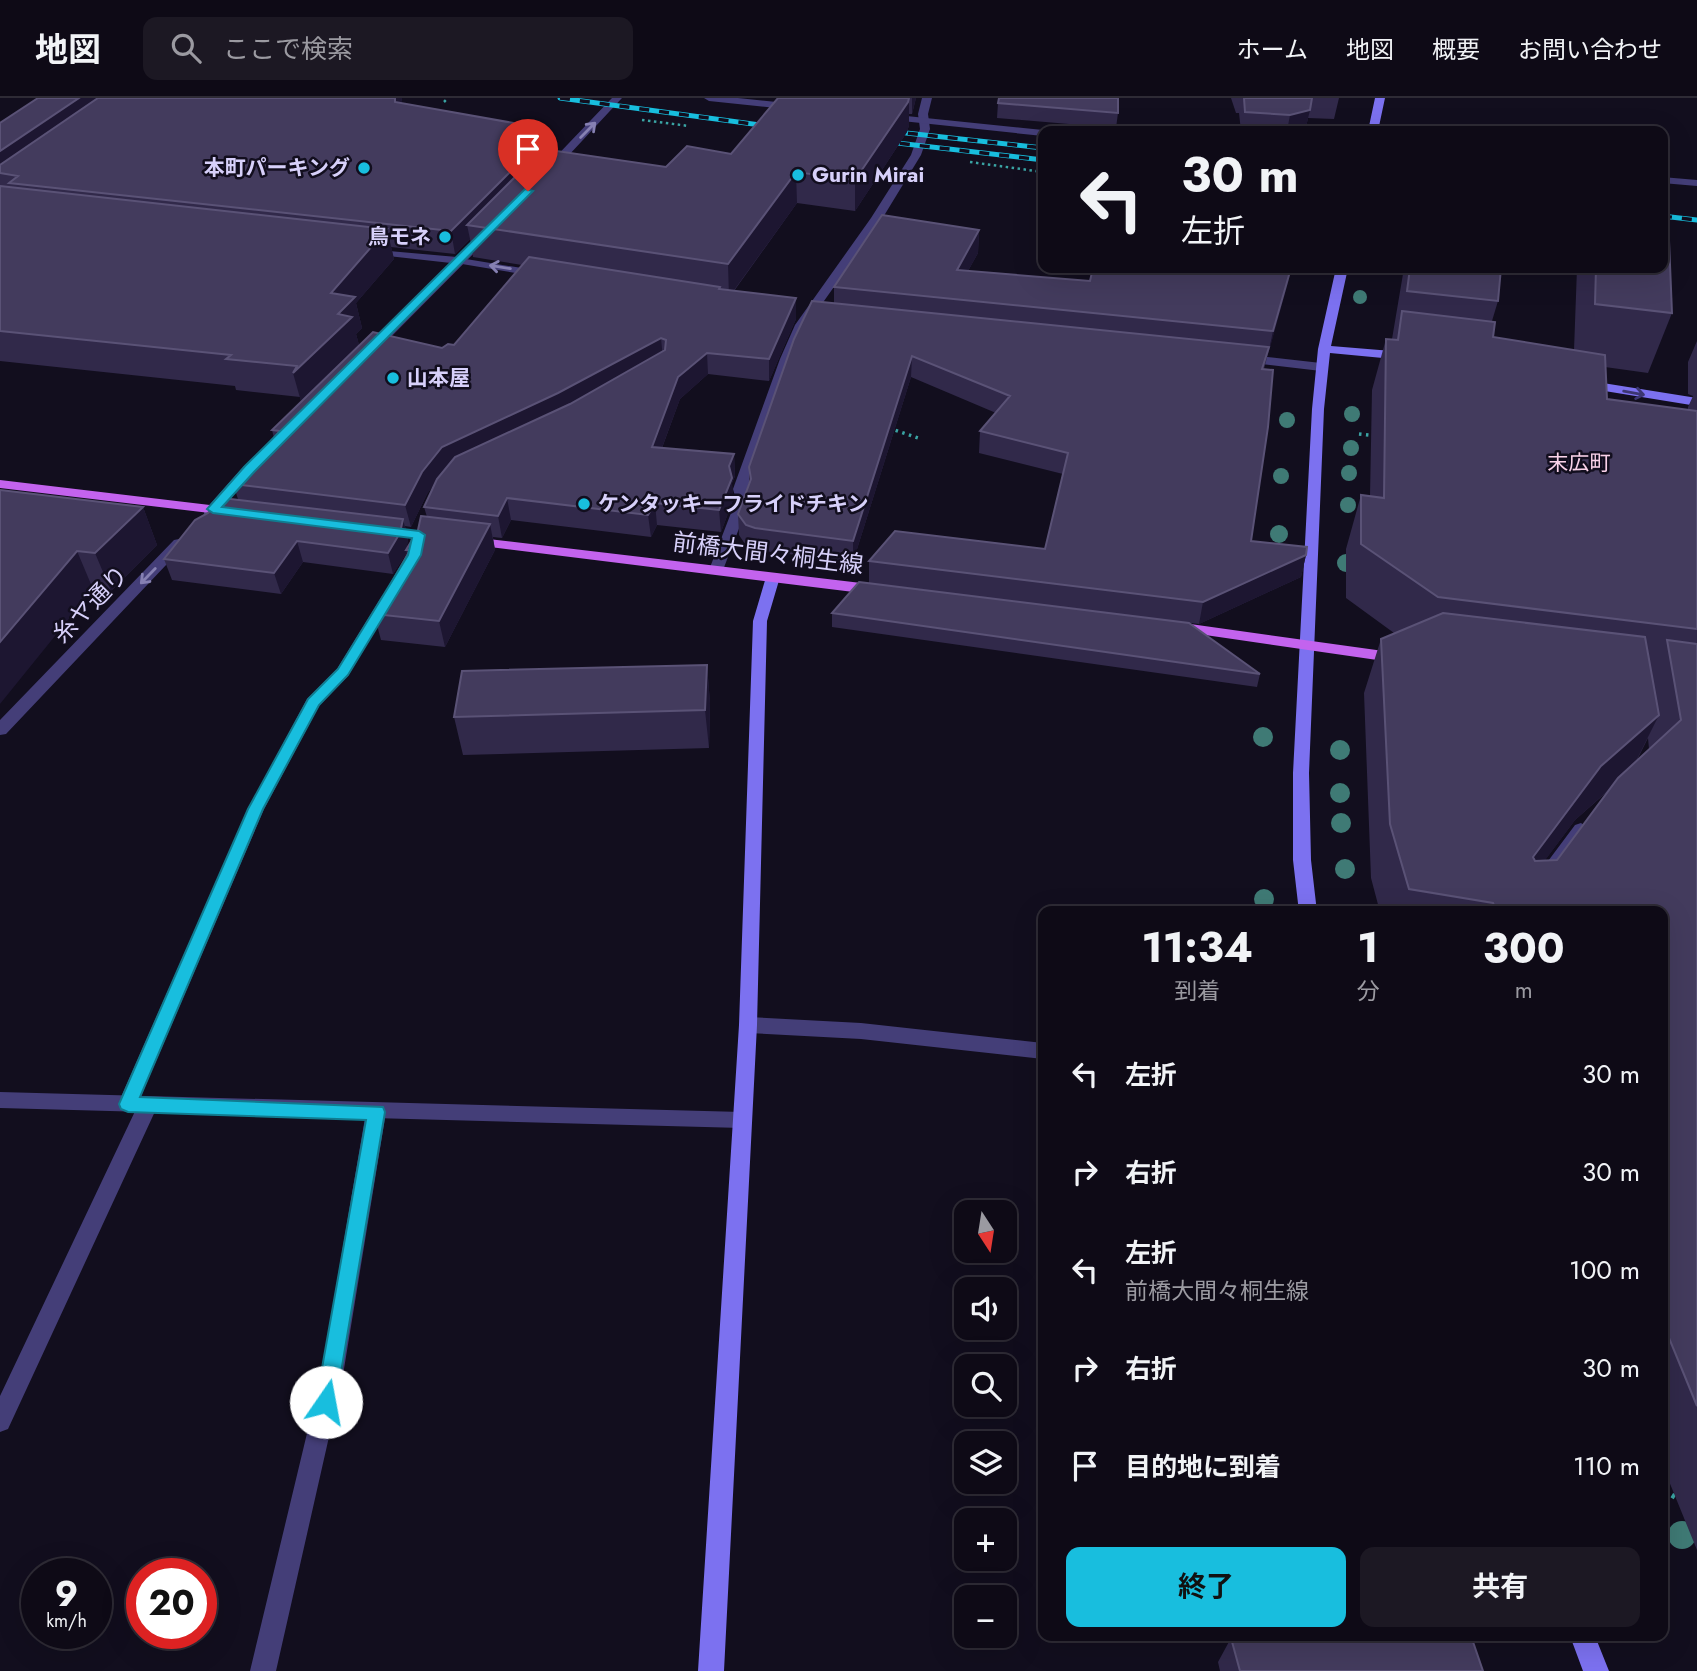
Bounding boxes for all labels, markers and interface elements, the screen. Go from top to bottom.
search box [143,17,633,80]
text: 地図 [35,26,101,73]
icon: search [167,29,205,67]
text: ここで検索 [223,30,353,68]
text: ホーム [1237,32,1308,67]
text: 地図 [1346,32,1394,67]
text: 概要 [1432,32,1480,67]
text: お問い合わせ [1518,32,1662,67]
pin [498,119,558,191]
one-way arrow [580,122,597,139]
icon: arrive [509,130,547,168]
text: 30 m [1181,140,1299,210]
place label: 本町パーキング [204,153,350,183]
icon: left [1066,154,1157,245]
marker: 本町パーキング [356,160,372,176]
place label: Gurin Mirai [812,160,924,190]
marker: Gurin Mirai [790,167,806,183]
text: 左折 [1181,208,1245,254]
place label: 鳥モネ [368,222,431,252]
marker: 鳥モネ [437,229,453,245]
one-way arrow [489,260,512,273]
place label: 山本屋 [407,363,470,393]
marker: 山本屋 [385,370,401,386]
one-way arrow [1622,387,1645,400]
district label: 末広町 [1548,448,1611,478]
place label: ケンタッキーフライドチキン [598,489,868,519]
marker: ケンタッキーフライドチキン [576,496,592,512]
street label: 前橋大間々桐生線 [671,524,865,582]
street label: 糸ヤ通り [44,557,136,651]
one-way arrow [140,567,157,584]
text: 11:34 [1141,917,1253,978]
text: 1 [1357,917,1379,978]
text: 300 [1483,918,1565,979]
text: m [1515,973,1533,1007]
text: 到着 [1174,974,1220,1008]
text: 分 [1356,974,1379,1008]
icon: left [1066,1055,1104,1093]
text: 30 m [1582,1055,1640,1093]
text: 左折 [1125,1056,1177,1094]
icon: right [1066,1153,1104,1191]
text: 30 m [1582,1153,1640,1191]
text: 右折 [1125,1154,1177,1192]
north arrow [954,1200,1017,1264]
map controls [954,1200,1017,1648]
text: 左折 [1125,1234,1177,1272]
icon: left [1066,1251,1104,1289]
text: 100 m [1569,1251,1640,1289]
text: 前橋大間々桐生線 [1125,1274,1309,1308]
button: sound [954,1277,1017,1340]
icon: right [1066,1349,1104,1387]
text: 30 m [1582,1349,1640,1387]
text: 右折 [1125,1350,1177,1388]
button: search [954,1354,1017,1417]
position arrow [289,1365,363,1439]
button: layers [954,1431,1017,1494]
icon: arrive [1066,1447,1104,1485]
text: 110 m [1573,1447,1640,1485]
text: 目的地に到着 [1125,1448,1281,1486]
button: + [954,1508,1017,1571]
button: 終了 [1066,1547,1346,1627]
button: 共有 [1360,1547,1640,1627]
speed limit sign: 20 [126,1558,217,1649]
text: 9 [55,1569,78,1619]
button: − [954,1585,1017,1648]
text: km/h [46,1608,87,1634]

